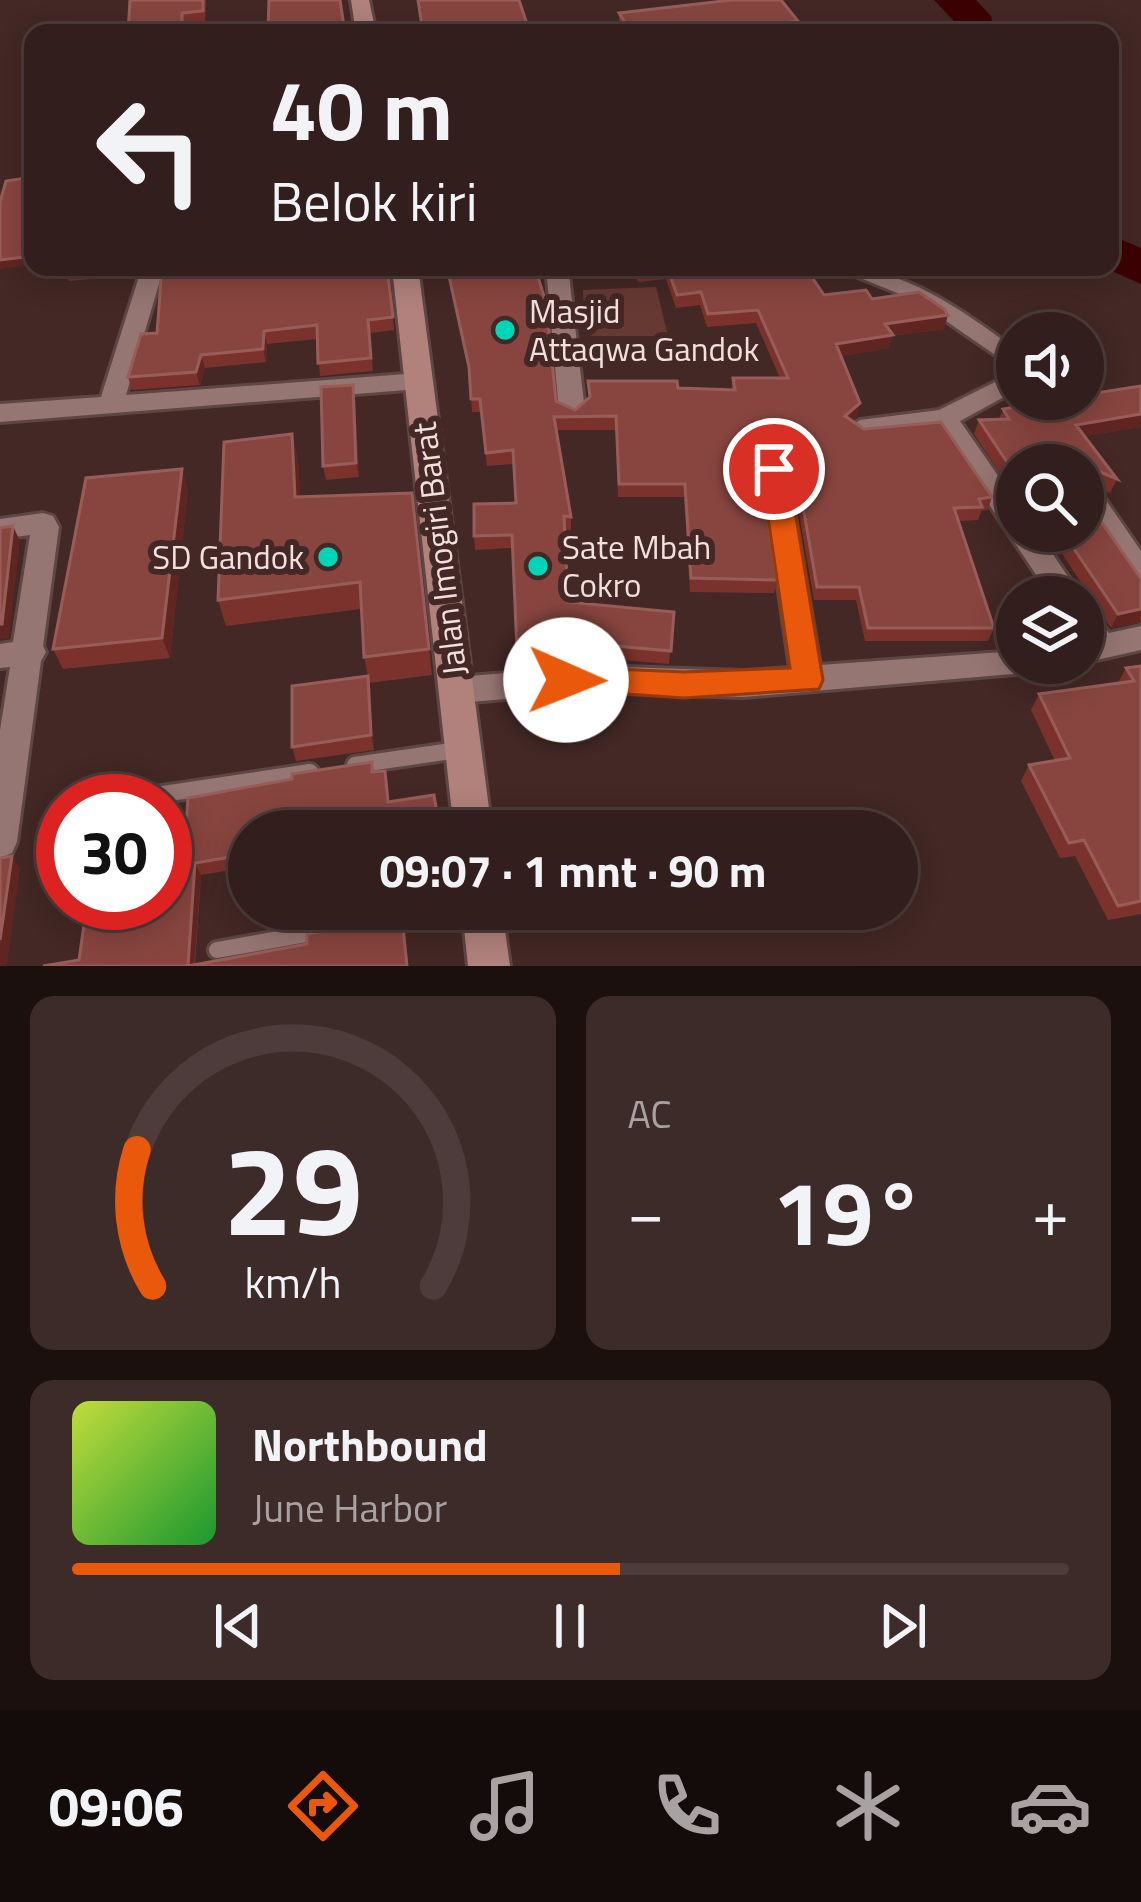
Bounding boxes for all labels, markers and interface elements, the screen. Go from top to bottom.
text: 40 m [270,45,453,173]
icon: left [72,72,228,228]
text: Belok kiri [270,160,477,242]
place label: Masjid Attaqwa Gandok [529,286,759,374]
map controls [996,312,1104,684]
button: sound [996,312,1104,420]
marker: Masjid Attaqwa Gandok [492,317,518,343]
pin [723,418,825,520]
street label: Jalan Imogiri Barat [399,419,479,679]
icon: arrive [741,436,807,502]
button: search [996,444,1104,552]
place label: Sate Mbah Cokro [562,522,711,610]
place label: SD Gandok [152,532,304,582]
marker: SD Gandok [315,544,341,570]
marker: Sate Mbah Cokro [525,553,551,579]
button: layers [996,576,1104,684]
position arrow [503,617,629,743]
speed limit sign: 30 [36,774,192,930]
text: 09:07 · 1 mnt · 90 m [379,836,767,904]
text: AC [628,1084,672,1143]
text: 29 [223,1094,363,1283]
text: 19° [773,1143,924,1280]
text: − [628,1161,664,1262]
text: + [1032,1161,1069,1262]
text: km/h [244,1249,341,1315]
text: Northbound [252,1410,488,1478]
text: June Harbor [252,1478,447,1537]
icon: previous [205,1593,271,1659]
icon: pause [537,1593,603,1659]
icon: next [870,1593,936,1659]
icon: directions [281,1764,365,1848]
icon: music [463,1764,547,1848]
icon: phone [645,1764,729,1848]
icon: climate [826,1764,910,1848]
icon: car [1008,1764,1092,1848]
text: 09:06 [49,1765,184,1847]

